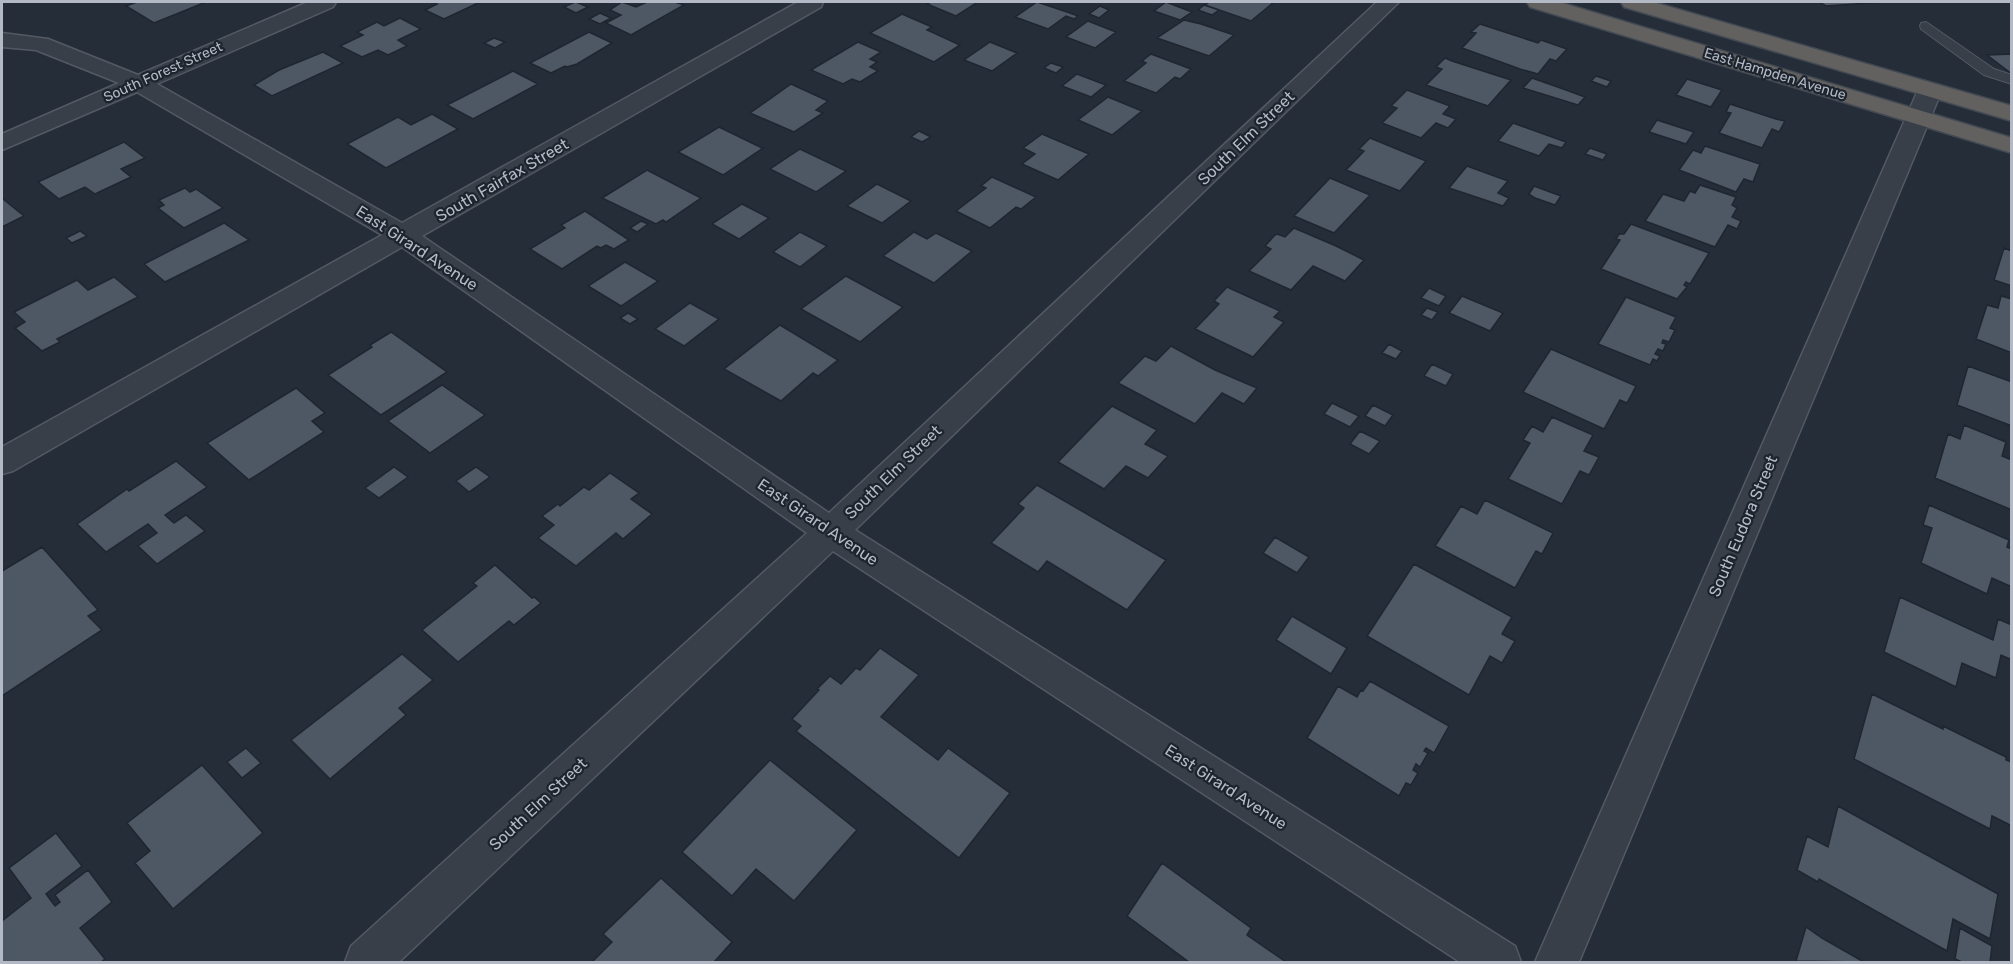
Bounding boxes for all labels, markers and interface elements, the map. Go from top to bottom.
street label: South Forest Street [101,38,225,106]
street label: East Hampden Avenue [1702,44,1848,104]
street label: South Elm Street [1194,87,1298,189]
street label: South Fairfax Street [432,134,572,226]
street label: East Girard Avenue [353,202,481,294]
street label: South Elm Street [841,421,945,523]
street label: South Eudora Street [1705,453,1781,599]
street label: East Girard Avenue [754,475,882,569]
street label: East Girard Avenue [1162,741,1290,833]
street label: South Elm Street [485,754,591,854]

